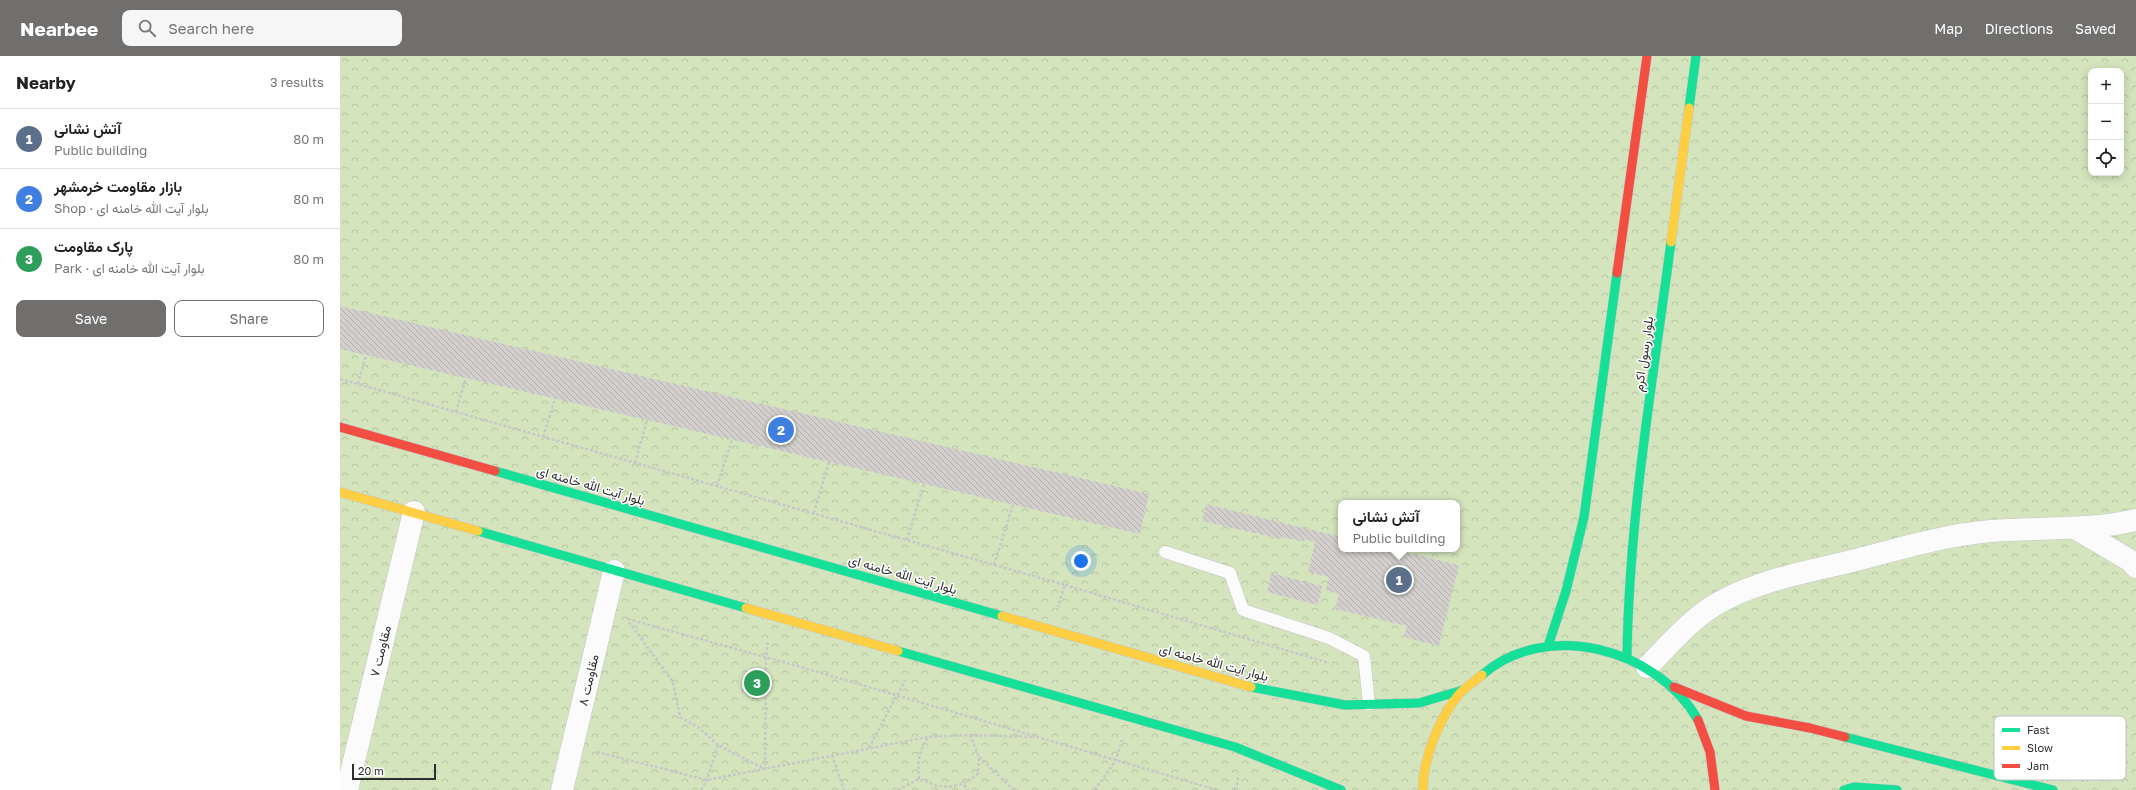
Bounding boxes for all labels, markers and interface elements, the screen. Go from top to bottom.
search box [122,10,402,46]
text: Nearbee [20,17,98,40]
icon: search [136,17,158,39]
text: Search here [168,19,254,37]
text: Map [1934,20,1963,37]
text: Directions [1985,20,2053,37]
text: Saved [2075,20,2116,37]
map controls [2088,68,2124,176]
button: + [2088,68,2124,104]
text: Nearby [16,72,76,93]
text: 3 results [270,74,324,90]
button: − [2088,104,2124,140]
text: آتش نشانی [54,119,121,137]
text: 1 [26,131,32,147]
text: 80 m [293,131,324,147]
button: locate [2088,140,2124,176]
text: Public building [54,142,147,158]
text: بازار مقاومت خرمشهر [54,177,182,195]
text: 2 [25,191,33,207]
text: 80 m [293,191,324,207]
text: Shop · بلوار آیت الله خامنه ای [54,200,209,216]
text: پارک مقاومت [54,237,133,255]
text: 3 [25,251,33,267]
text: 80 m [293,251,324,267]
text: Park · بلوار آیت الله خامنه ای [54,260,205,276]
button: Save [16,300,166,337]
button: Share [174,300,324,337]
street label: بلوار رسول اکرم [1630,315,1657,393]
pin: 2 [768,415,794,445]
street label: بلوار آیت الله خامنه ای [535,462,647,509]
popup [1338,500,1460,552]
text: آتش نشانی [1352,507,1419,525]
text: Public building [1352,530,1446,546]
street label: بلوار آیت الله خامنه ای [847,551,959,598]
your location [1071,551,1091,571]
pin: 1 [1386,565,1412,595]
street label: مقاومت ۷ [366,624,395,679]
street label: بلوار آیت الله خامنه ای [1158,640,1270,685]
street label: مقاومت ۸ [574,653,603,708]
pin: 3 [744,668,770,698]
legend [1994,716,2126,780]
text: Fast [2027,723,2050,736]
text: Slow [2027,741,2053,754]
text: Jam [2027,759,2049,772]
scale bar [352,762,436,781]
text: 20 m [358,764,384,777]

